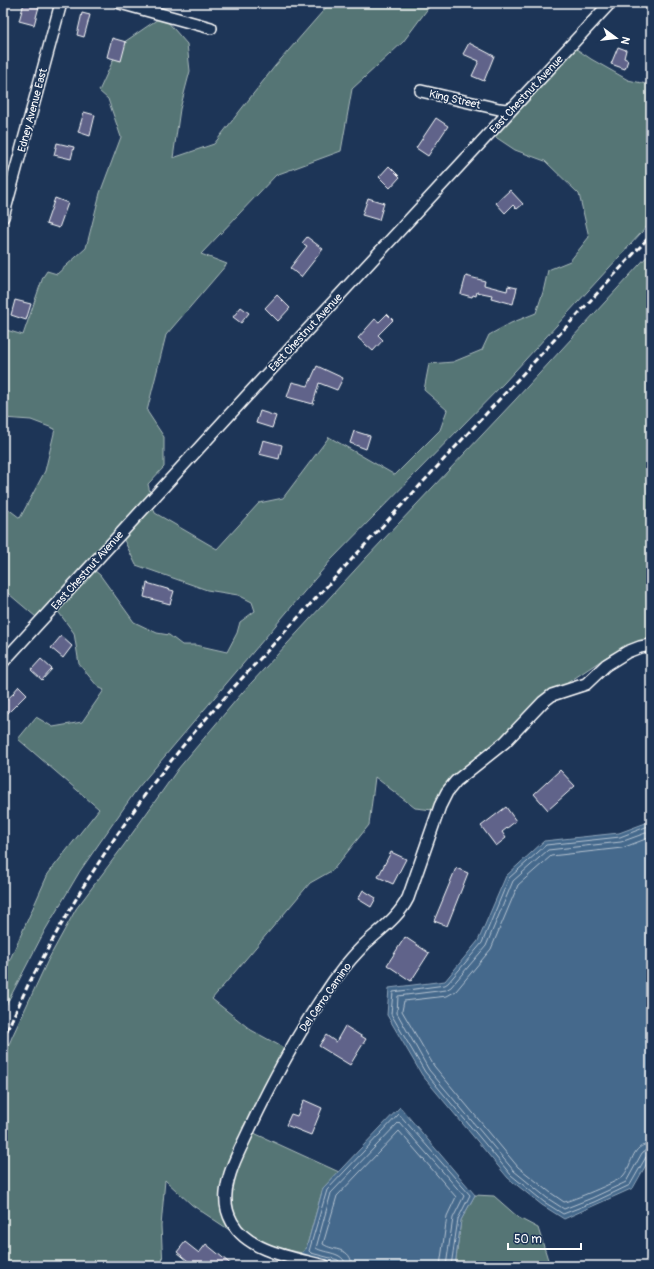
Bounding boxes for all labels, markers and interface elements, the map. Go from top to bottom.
north arrow [596,18,636,58]
text: N [618,35,632,46]
street label: East Chestnut Avenue [487,52,566,136]
street label: Edney Avenue East [15,66,50,153]
street label: King Street [428,87,482,112]
street label: East Chestnut Avenue [266,290,345,374]
street label: East Chestnut Avenue [49,528,127,612]
street label: Del Cerro Camino [297,960,354,1034]
scale bar [508,1225,581,1251]
text: 50 m [514,1232,542,1247]

